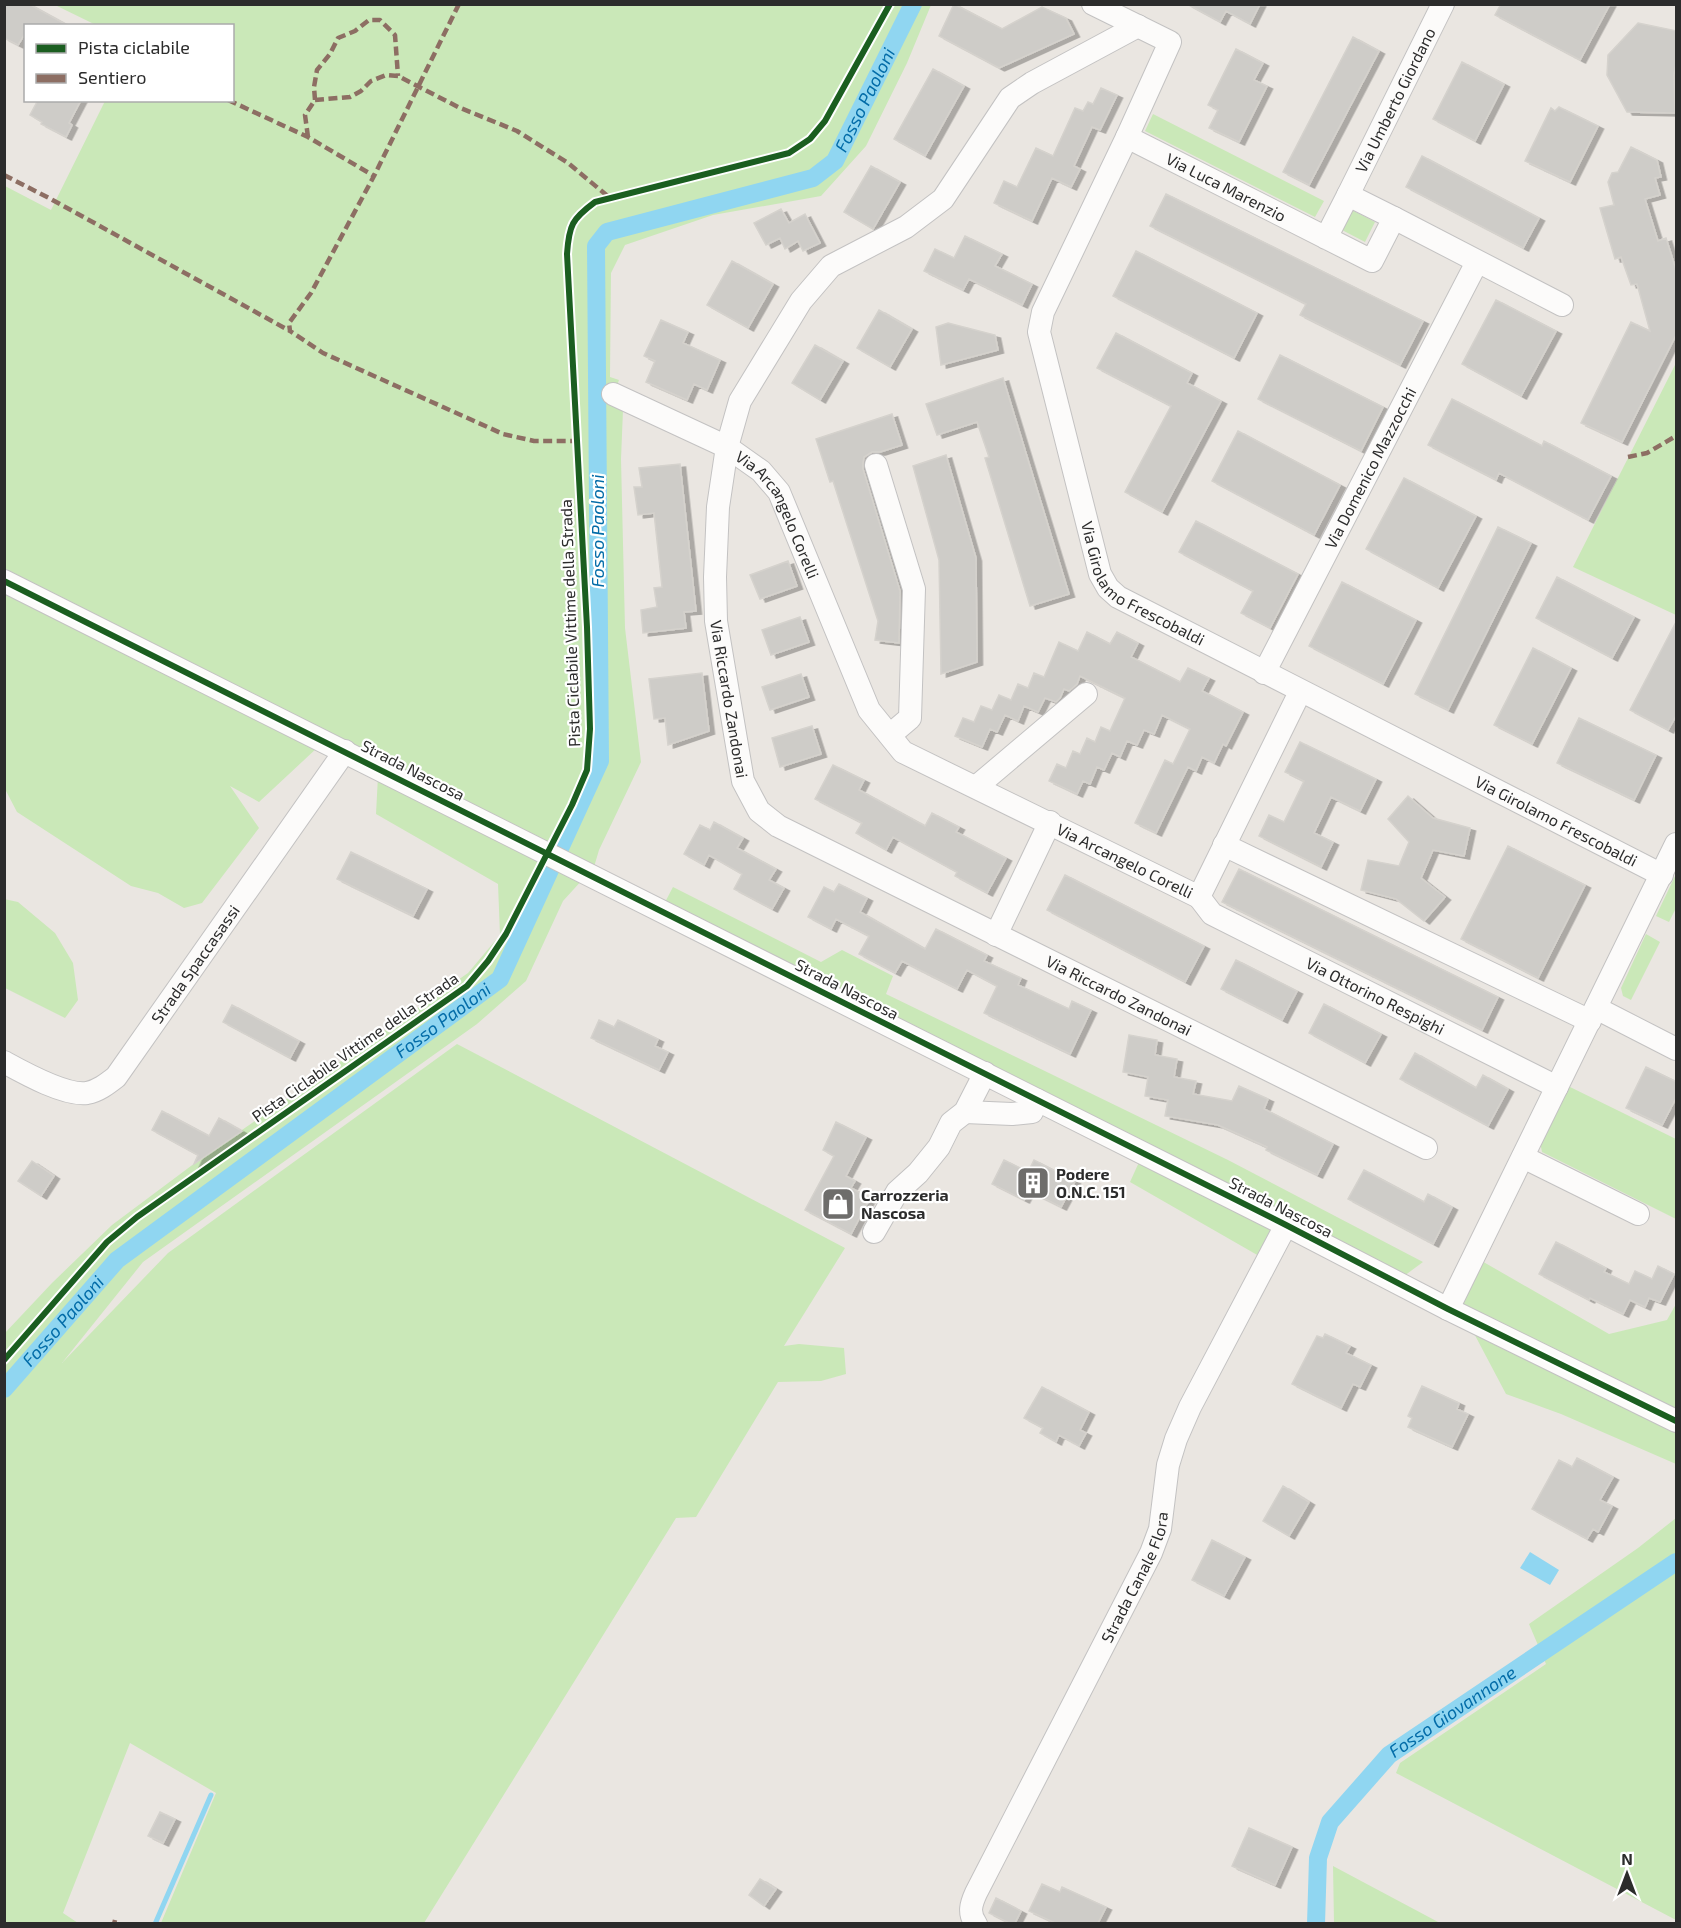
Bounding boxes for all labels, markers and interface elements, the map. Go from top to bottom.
legend [24,24,234,102]
street label: Via Umberto Giordano [1351,24,1439,175]
text: Pista ciclabile [78,36,190,58]
water label: Fosso Paoloni [829,43,900,155]
text: Sentiero [78,66,146,88]
street label: Via Luca Marenzio [1163,148,1289,225]
street label: Via Domenico Mazzocchi [1320,384,1419,552]
street label: Via Arcangelo Corelli [732,446,824,581]
water label: Fosso Paoloni [586,474,608,588]
street label: Pista Ciclabile Vittime della Strada [556,499,583,747]
street label: Via Girolamo Frescobaldi [1078,519,1208,649]
street label: Via Riccardo Zandonai [707,619,752,779]
street label: Strada Nascosa [358,735,468,804]
street label: Via Girolamo Frescobaldi [1472,771,1641,870]
street label: Via Arcangelo Corelli [1054,819,1196,902]
street label: Strada Spaccasassi [147,901,243,1027]
street label: Via Riccardo Zandonai [1043,951,1195,1039]
street label: Via Ottorino Respighi [1303,953,1448,1038]
street label: Strada Nascosa [792,954,902,1023]
street label: Pista Ciclabile Vittime della Strada [248,968,462,1125]
water label: Fosso Paoloni [390,977,495,1062]
place label: Podere O.N.C. 151 [1056,1164,1126,1201]
building icon: Podere O.N.C. 151 [1015,1165,1051,1201]
street label: Strada Nascosa [1226,1172,1336,1241]
place label: Carrozzeria Nascosa [861,1185,949,1222]
shop icon: Carrozzeria Nascosa [820,1186,856,1222]
water label: Fosso Paoloni [17,1270,109,1371]
street label: Strada Canale Flora [1097,1511,1171,1646]
water label: Fosso Giovannone [1384,1661,1520,1762]
north arrow [1597,1844,1657,1904]
text: N [1621,1849,1633,1868]

